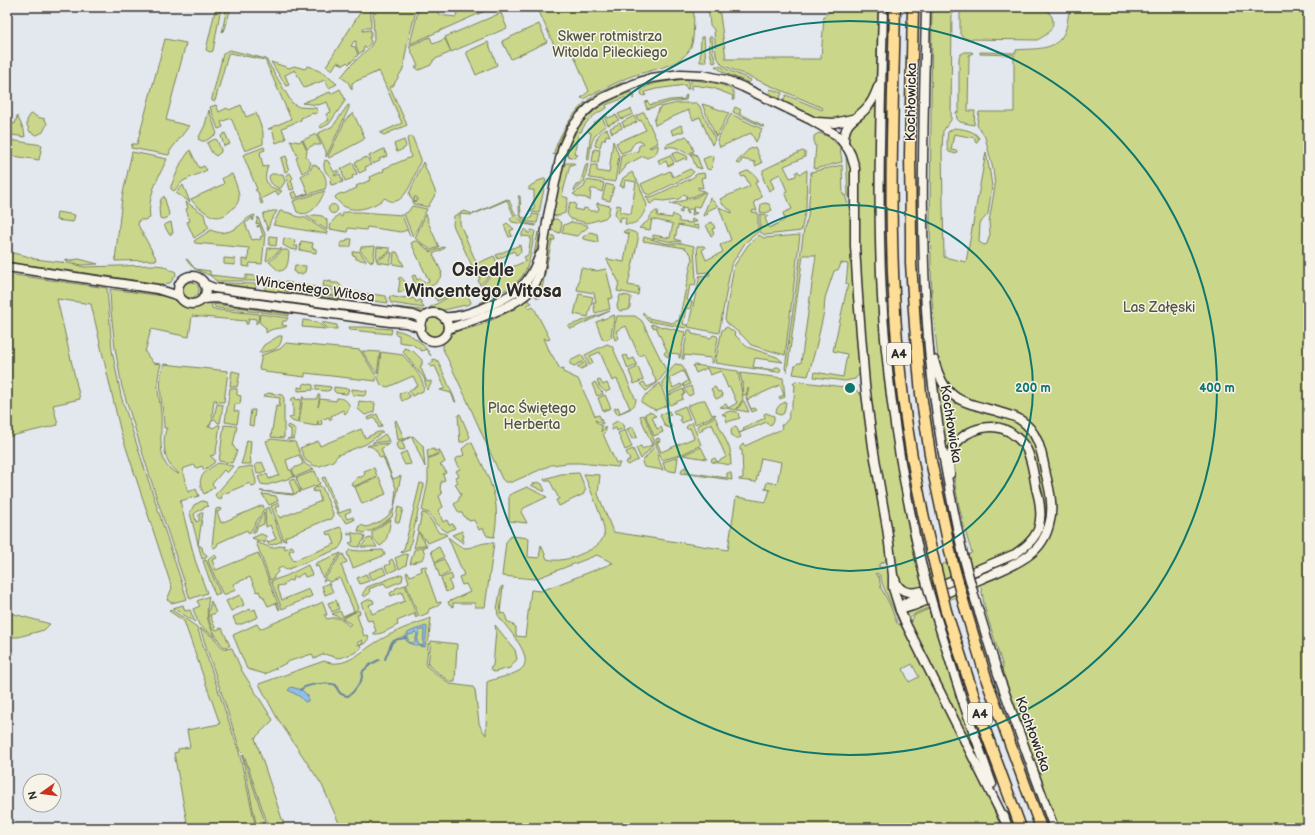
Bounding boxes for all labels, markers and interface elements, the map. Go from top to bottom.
park label: Skwer rotmistrza Witolda Pileckiego [552,28,668,61]
street label: Kochłowicka [902,62,920,142]
district label: Osiedle Wincentego Witosa [404,260,562,302]
street label: Wincentego Witosa [254,272,376,306]
park label: Las Załęski [1123,299,1195,316]
road number: A4 [887,343,911,365]
centre of rings [843,381,857,395]
text: 200 m [1015,381,1051,396]
text: 400 m [1199,381,1235,396]
street label: Kochłowicka [936,384,966,464]
park label: Plac Świętego Herberta [488,399,576,433]
street label: Kochłowicka [1012,694,1054,774]
road number: A4 [968,703,992,725]
north arrow [22,773,62,813]
text: N [25,790,40,801]

